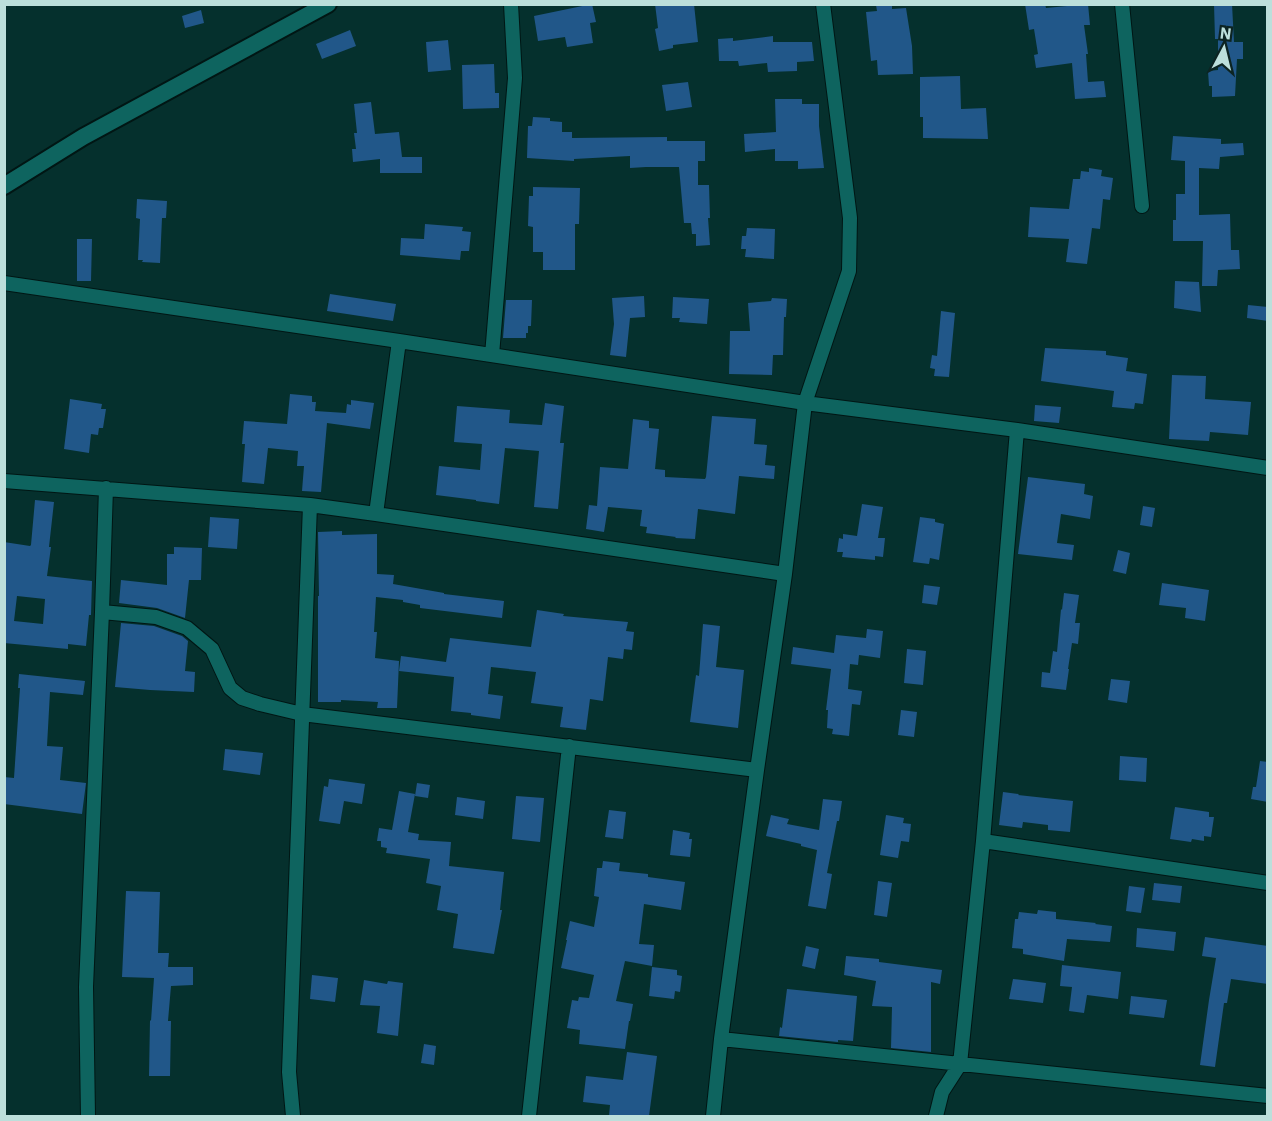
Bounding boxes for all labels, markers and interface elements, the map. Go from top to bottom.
north arrow [1194,18,1254,78]
text: N [1219,22,1233,44]

